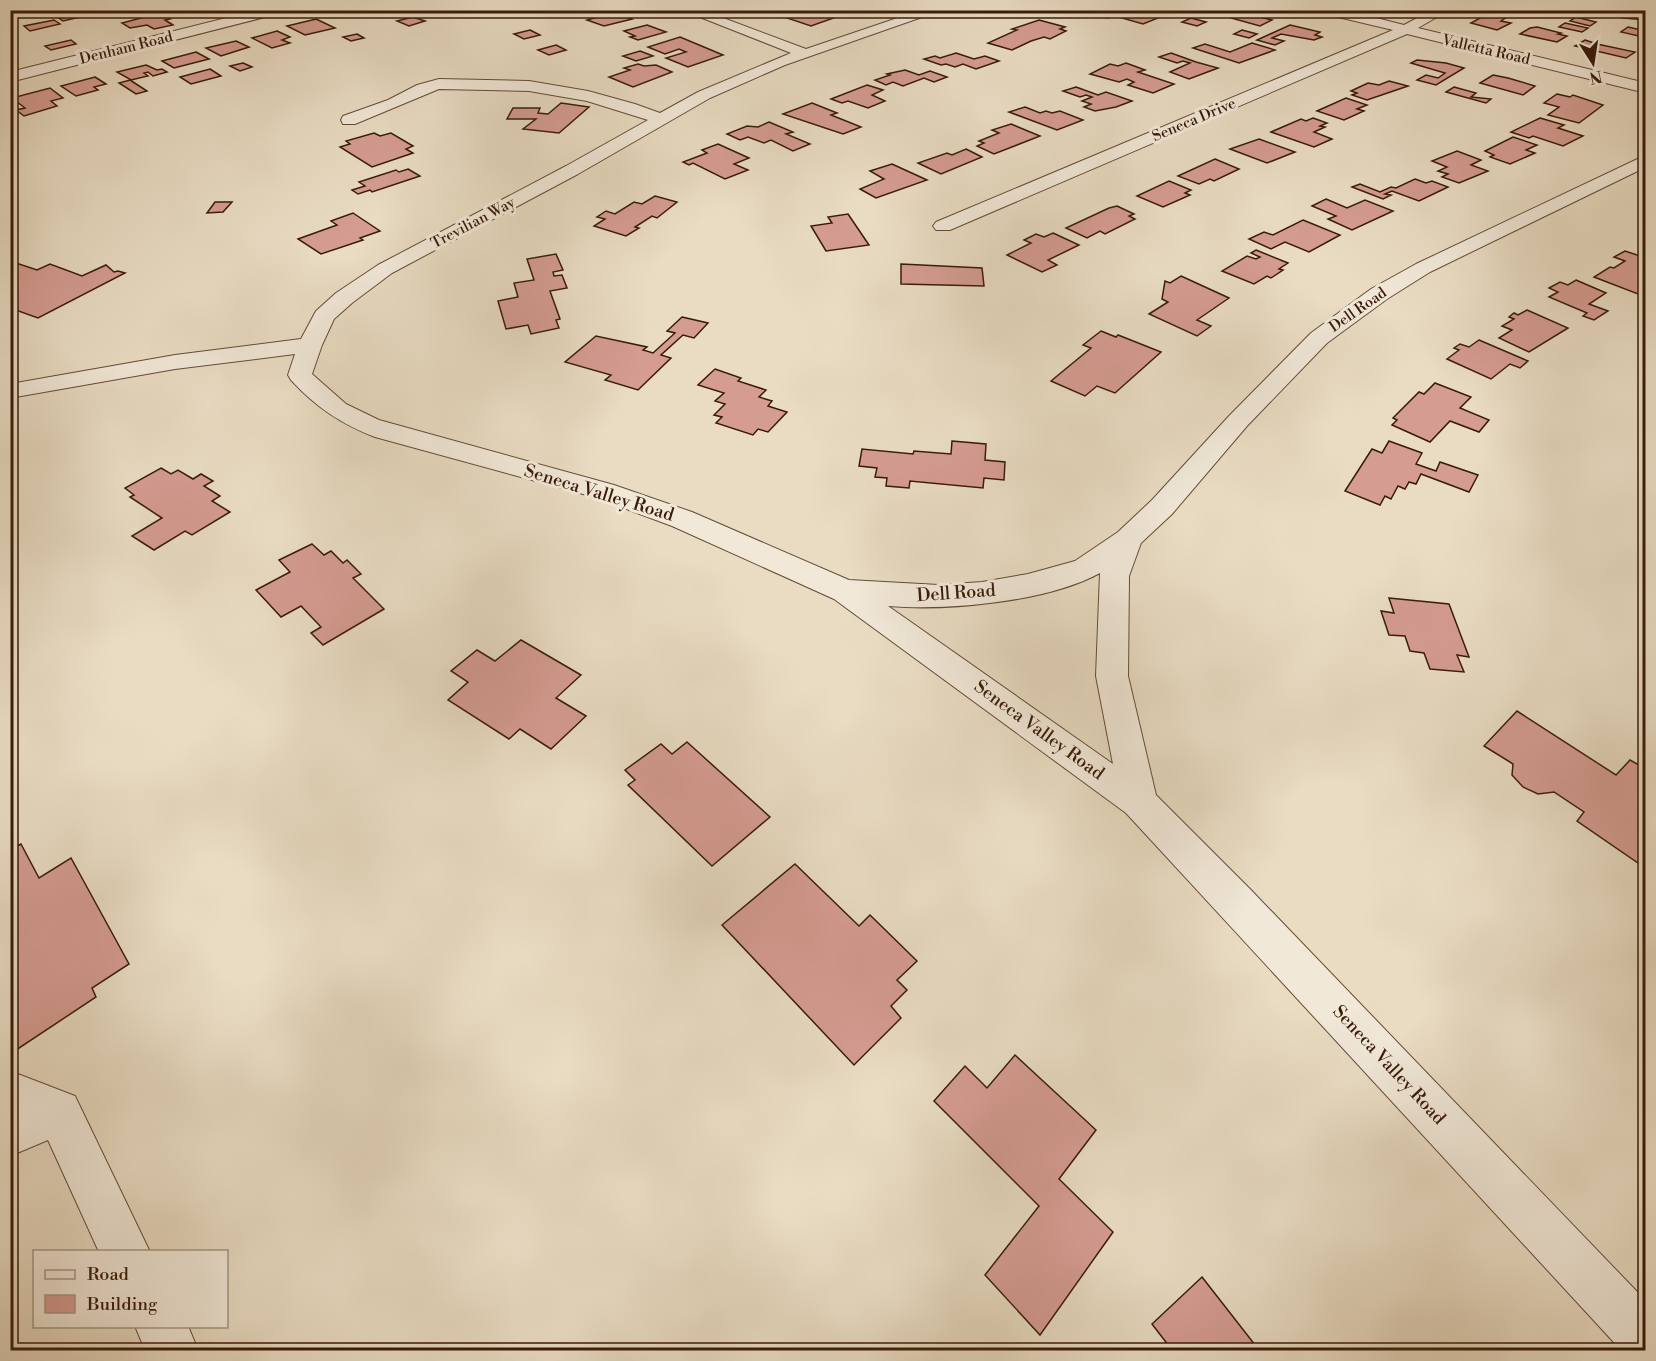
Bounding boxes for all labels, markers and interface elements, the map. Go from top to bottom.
street label: Denham Road [77,27,175,69]
street label: Valletta Road [1439,30,1532,69]
north arrow [1563,33,1623,93]
text: N [1587,66,1604,88]
street label: Seneca Drive [1149,94,1239,146]
street label: Trevilian Way [428,193,519,253]
street label: Dell Road [1326,283,1391,337]
street label: Seneca Valley Road [521,459,677,527]
street label: Dell Road [916,579,997,607]
street label: Seneca Valley Road [969,675,1109,785]
street label: Seneca Valley Road [1328,1000,1451,1130]
legend [33,1250,228,1328]
text: Road [87,1263,130,1286]
text: Building [86,1293,158,1316]

